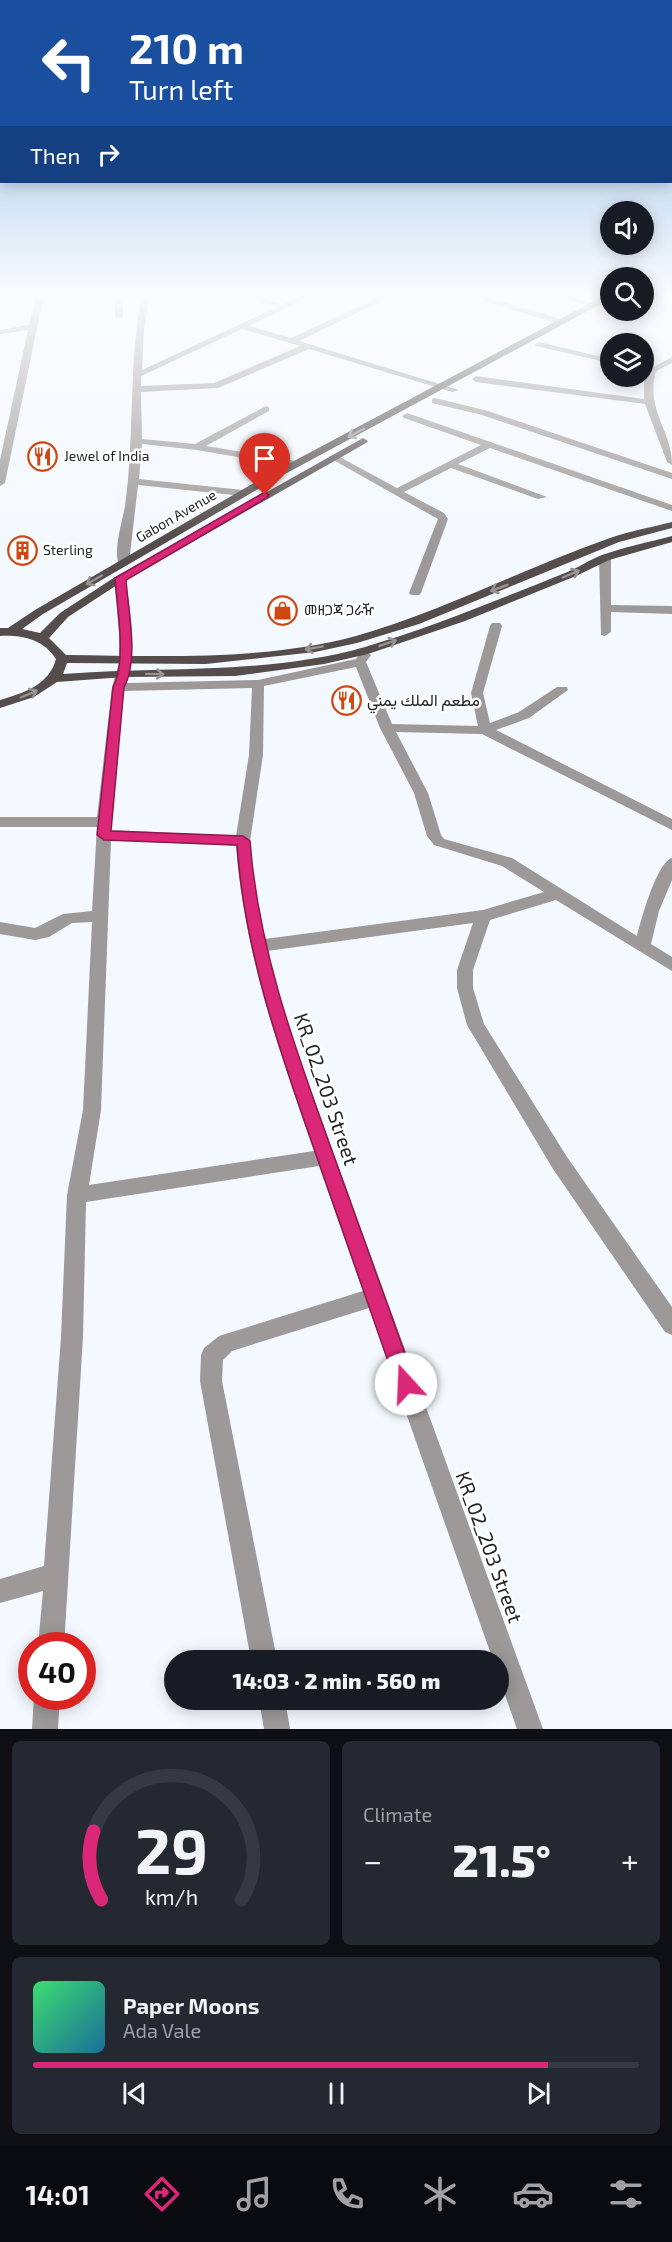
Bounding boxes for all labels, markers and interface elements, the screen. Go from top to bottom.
text: 210 m [129,22,244,72]
icon: left [30,24,108,102]
text: Turn left [129,73,233,105]
icon: right [92,138,125,171]
text: Then [30,142,80,168]
map controls [600,201,654,387]
button: sound [600,201,654,255]
button: search [600,267,654,321]
button: layers [600,333,654,387]
one-way arrow [347,428,365,439]
pin [239,433,290,495]
restaurant icon: Jewel of India [27,440,59,472]
icon: arrive [248,442,281,475]
place label: Jewel of India [64,447,149,464]
street label: Gabon Avenue [132,486,219,545]
building icon: Sterling [6,534,38,566]
place label: Sterling [43,541,93,558]
one-way arrow [561,568,579,579]
one-way arrow [86,574,103,586]
one-way arrow [490,583,509,594]
shop icon: መዘጋጃ ጋራዥ [267,594,299,626]
place label: መዘጋጃ ጋራዥ [304,601,375,618]
one-way arrow [379,636,397,647]
one-way arrow [305,643,324,654]
one-way arrow [144,668,164,680]
restaurant icon: مطعم الملك يمني [330,684,362,716]
one-way arrow [19,688,38,699]
place label: مطعم الملك يمني [367,690,480,714]
street label: KR_02_203 Street [290,1009,364,1168]
position arrow [374,1352,438,1416]
street label: KR_02_203 Street [451,1468,529,1626]
speed limit sign: 40 [18,1632,96,1710]
text: 14:03 · 2 min · 560 m [233,1667,440,1693]
text: Climate [363,1802,432,1826]
text: 29 [134,1812,208,1887]
text: 21.5° [452,1832,551,1886]
text: − [363,1840,382,1880]
text: + [621,1840,639,1880]
text: km/h [144,1884,198,1909]
text: Paper Moons [123,1992,259,2018]
text: Ada Vale [123,2018,201,2042]
icon: previous [118,2077,151,2110]
icon: pause [320,2077,353,2110]
icon: next [522,2077,555,2110]
icon: directions [141,2173,183,2215]
icon: music [233,2173,275,2215]
icon: phone [326,2173,368,2215]
icon: climate [419,2173,461,2215]
icon: car [512,2173,554,2215]
icon: filters [605,2173,647,2215]
text: 14:01 [25,2178,90,2210]

